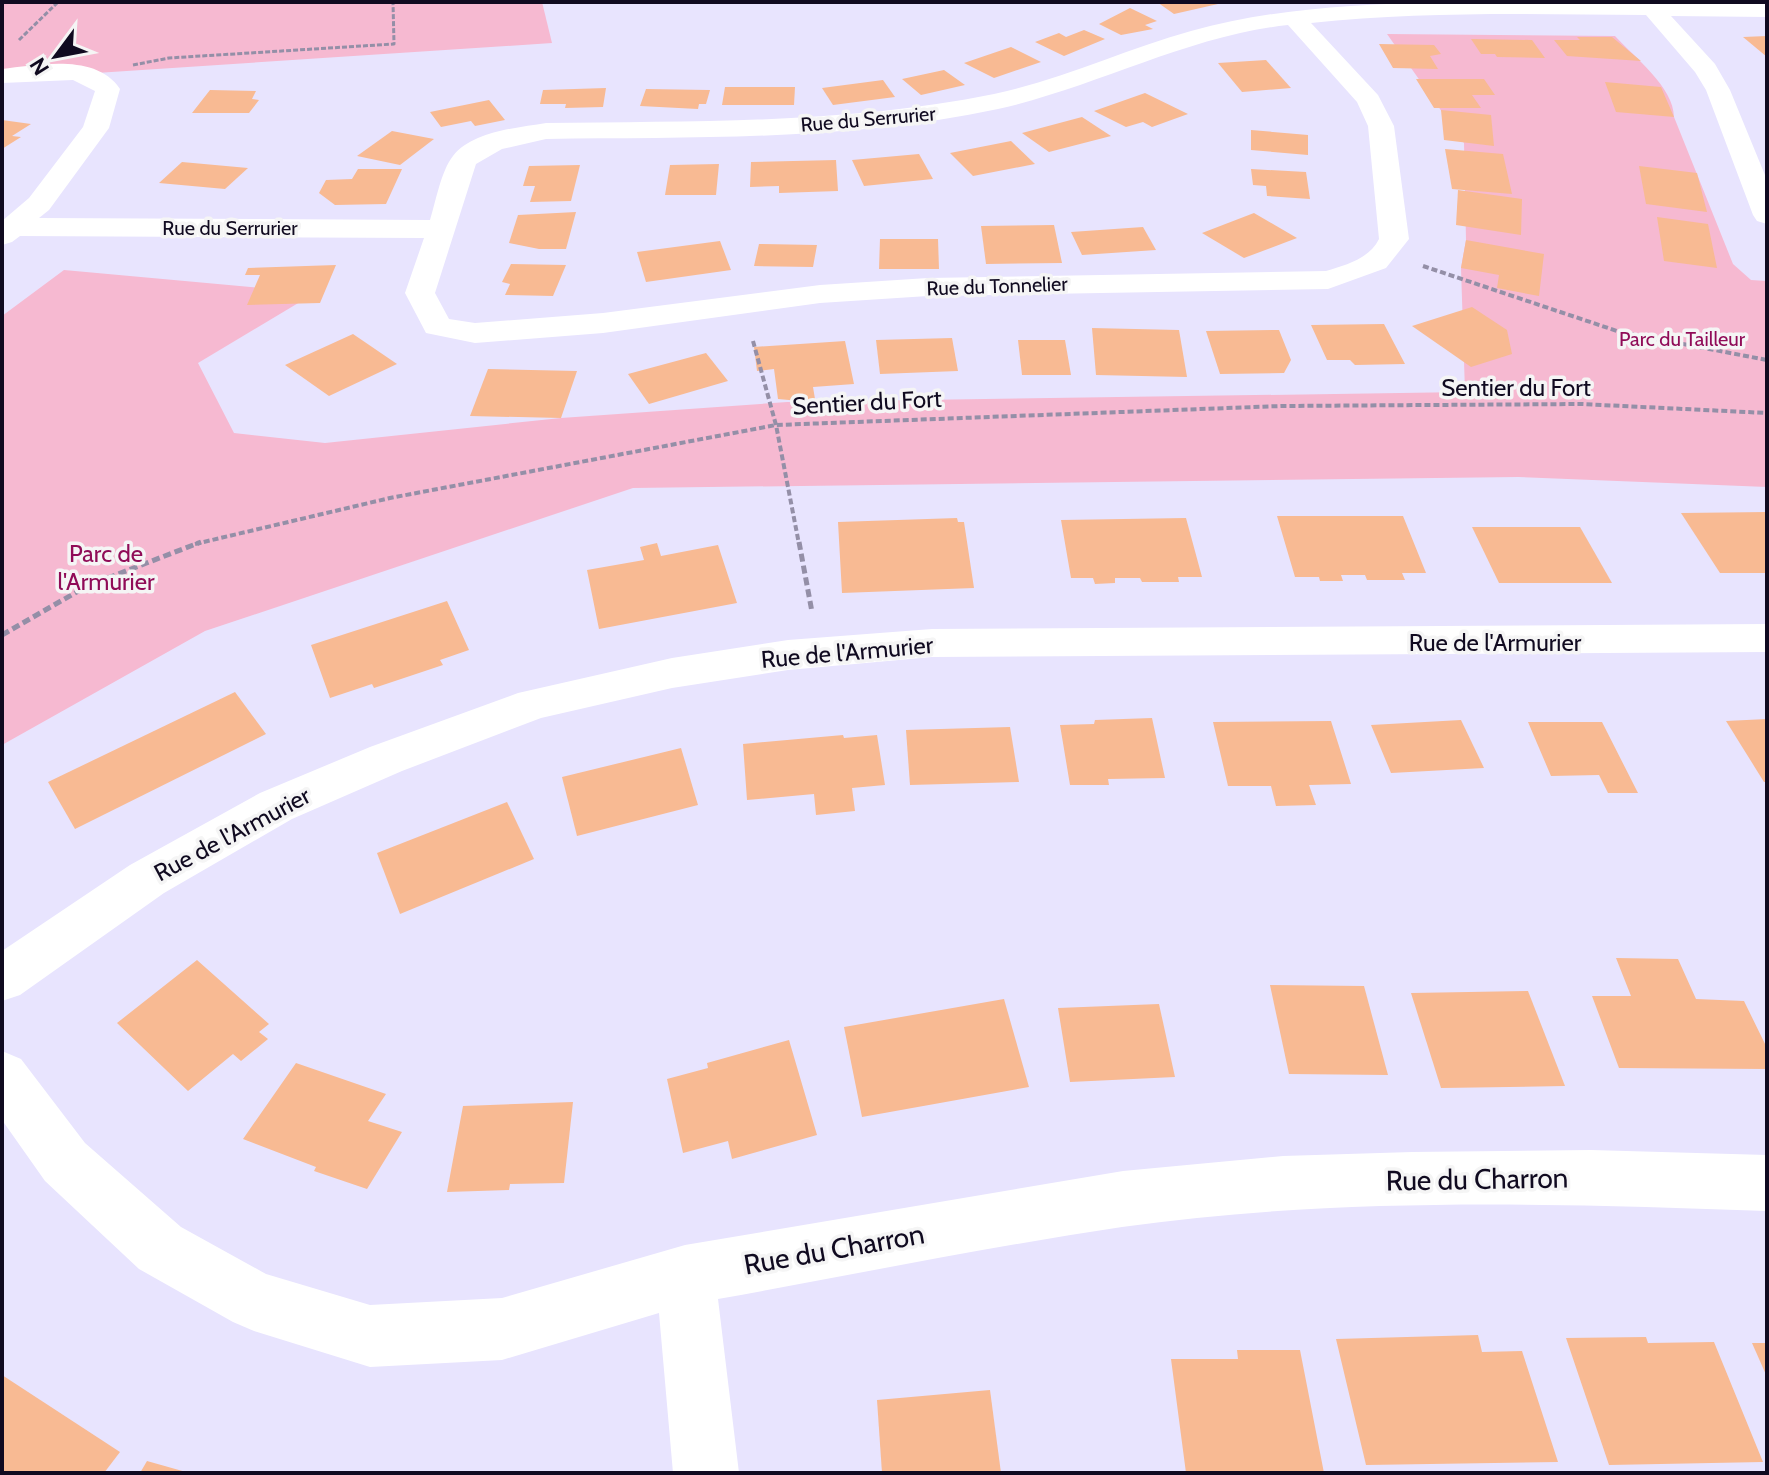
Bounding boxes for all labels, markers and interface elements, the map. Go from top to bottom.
north arrow [16,16,96,96]
text: N [24,53,55,80]
street label: Rue du Serrurier [800,101,937,137]
street label: Rue du Serrurier [162,216,298,240]
street label: Rue du Tonnelier [926,272,1069,300]
park label: Parc du Tailleur [1619,327,1746,351]
street label: Sentier du Fort [1441,373,1591,402]
street label: Sentier du Fort [792,384,942,420]
park label: Parc de l'Armurier [57,539,155,596]
street label: Rue de l'Armurier [1409,628,1582,657]
street label: Rue de l'Armurier [760,630,935,674]
street label: Rue de l'Armurier [149,781,315,887]
street label: Rue du Charron [1385,1160,1569,1198]
street label: Rue du Charron [741,1216,927,1282]

